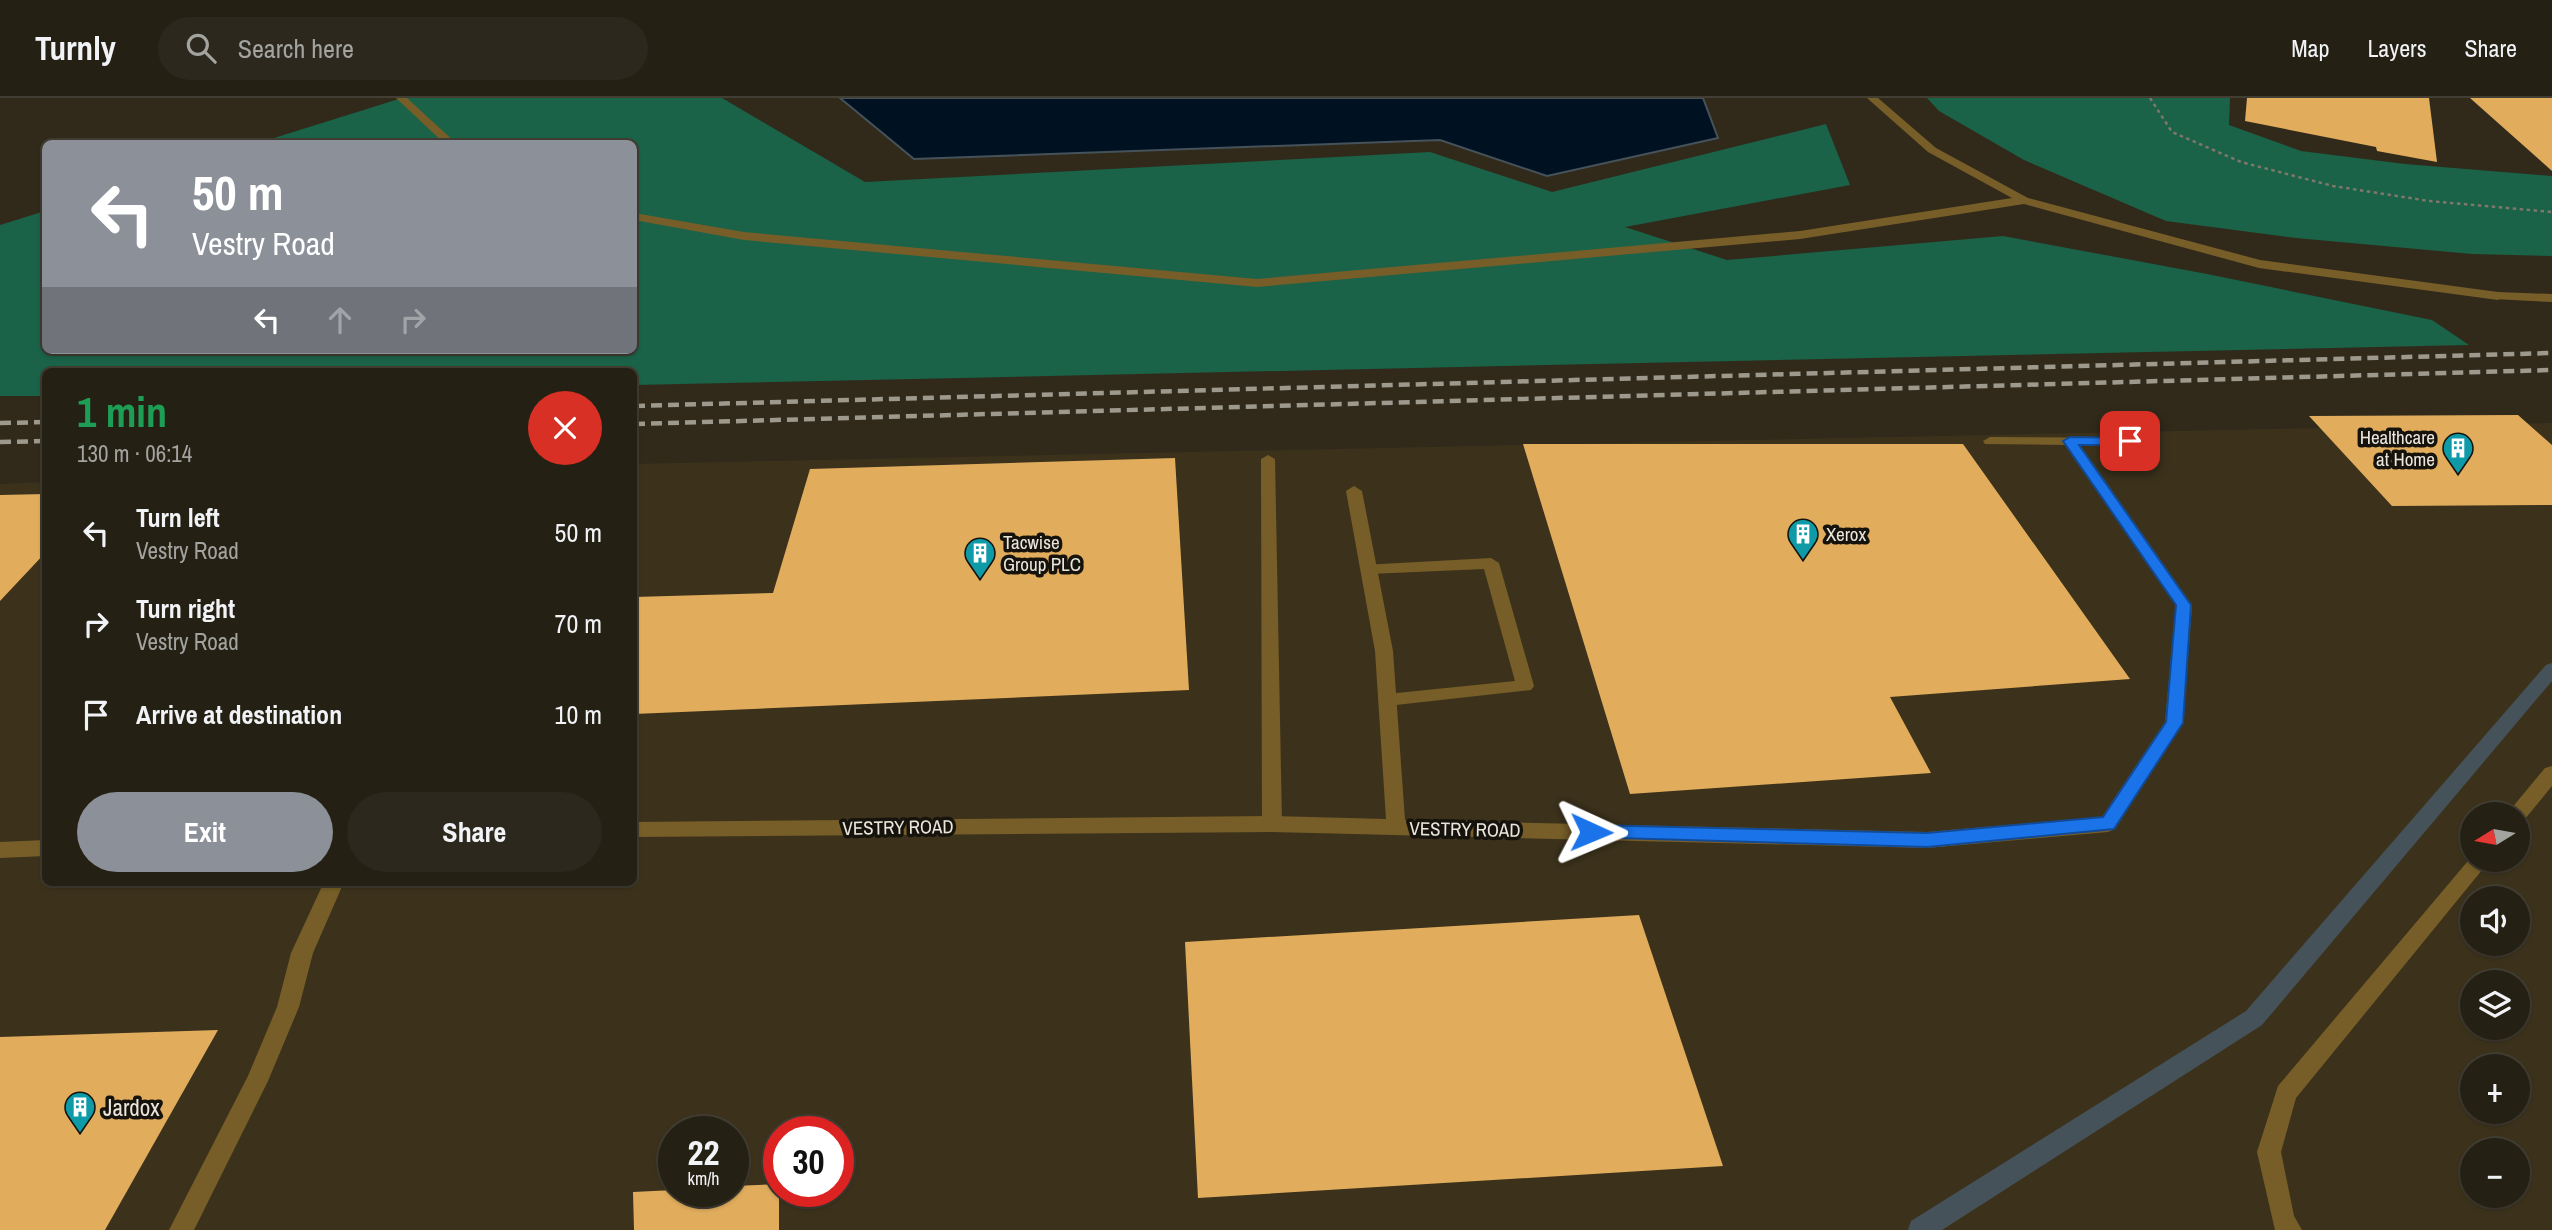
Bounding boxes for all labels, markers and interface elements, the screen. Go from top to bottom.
search box [158,17,648,80]
text: Turnly [35,26,116,70]
icon: search [182,29,220,67]
text: Search here [238,31,354,66]
text: Map [2291,32,2329,64]
text: Layers [2367,32,2426,64]
text: Share [2464,32,2517,64]
text: 50 m [192,159,284,225]
icon: left [77,168,168,259]
text: Vestry Road [192,222,335,265]
icon: left [248,301,286,339]
icon: ahead [321,301,359,339]
icon: right [394,301,432,339]
text: 1 min [77,384,167,440]
button: close [528,391,602,465]
pin [2100,411,2160,471]
icon: arrive [2111,422,2149,460]
place label: Healthcare at Home [2360,424,2435,472]
building icon: Healthcare at Home [2441,431,2475,475]
text: 130 m · 06:14 [77,438,192,469]
text: Turn left [136,500,220,535]
icon: left [77,514,115,552]
text: 50 m [555,515,602,550]
building icon: Xerox [1786,517,1820,561]
place label: Xerox [1826,521,1867,547]
place label: Tacwise Group PLC [1003,529,1081,577]
text: Vestry Road [136,535,239,566]
building icon: Tacwise Group PLC [963,536,997,580]
text: Turn right [136,591,235,626]
icon: right [77,605,115,643]
text: 70 m [555,606,602,641]
text: Vestry Road [136,626,239,657]
icon: arrive [77,696,115,734]
text: Arrive at destination [136,697,342,732]
text: 10 m [555,697,602,732]
button: Exit [77,792,333,872]
button: Share [347,792,602,872]
position arrow [1554,795,1628,869]
north arrow [2460,802,2530,872]
map controls [2460,802,2530,1208]
street label: VESTRY ROAD [842,813,954,841]
street label: VESTRY ROAD [1409,815,1521,843]
button: sound [2460,886,2530,956]
button: layers [2460,970,2530,1040]
button: + [2460,1054,2530,1124]
building icon: Jardox [63,1090,97,1134]
place label: Jardox [103,1092,160,1123]
speed limit sign: 30 [763,1116,854,1207]
text: 22 [688,1129,719,1176]
button: − [2460,1138,2530,1208]
text: km/h [688,1166,720,1191]

